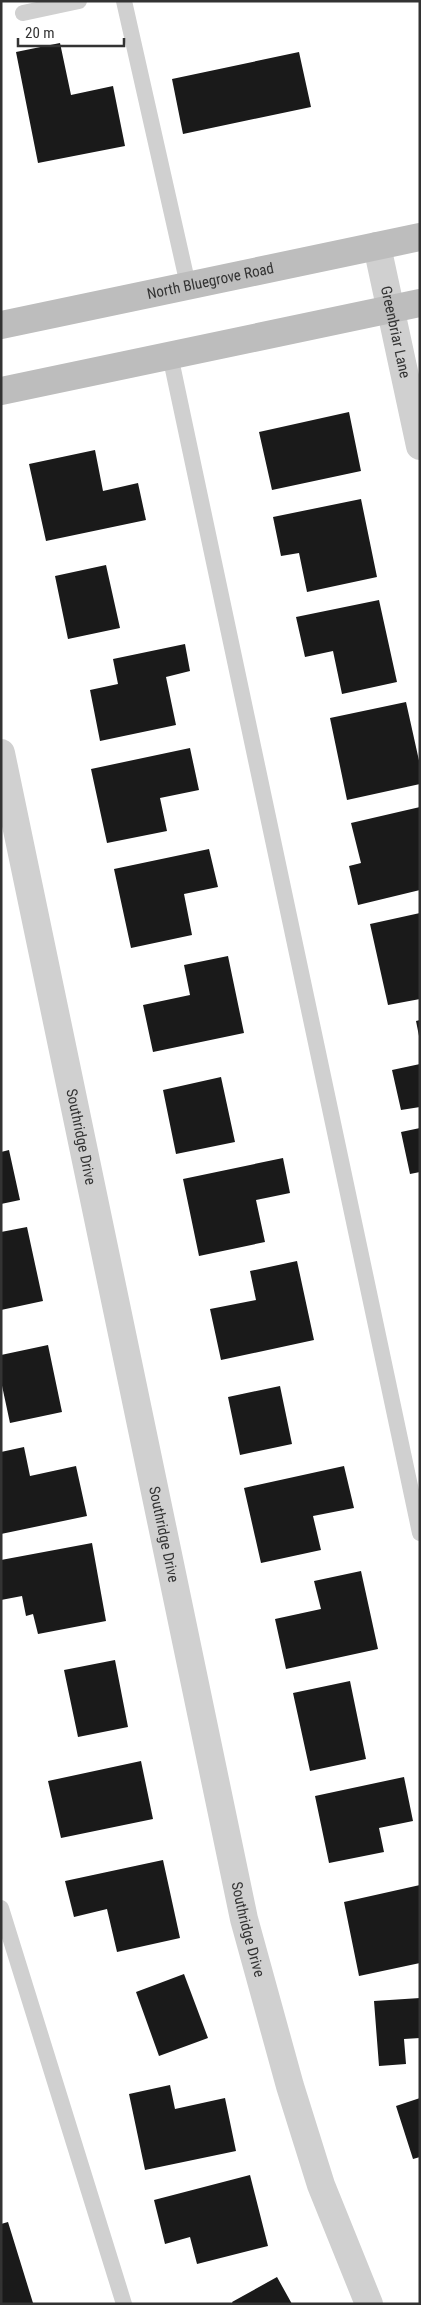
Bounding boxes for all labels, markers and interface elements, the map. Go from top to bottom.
scale bar [18,15,124,47]
text: 20 m [25,24,55,42]
street label: North Bluegrove Road [145,259,275,303]
street label: Greenbriar Lane [377,284,414,380]
street label: Southridge Drive [62,1087,100,1186]
street label: Southridge Drive [145,1485,183,1584]
street label: Southridge Drive [227,1880,269,1979]

